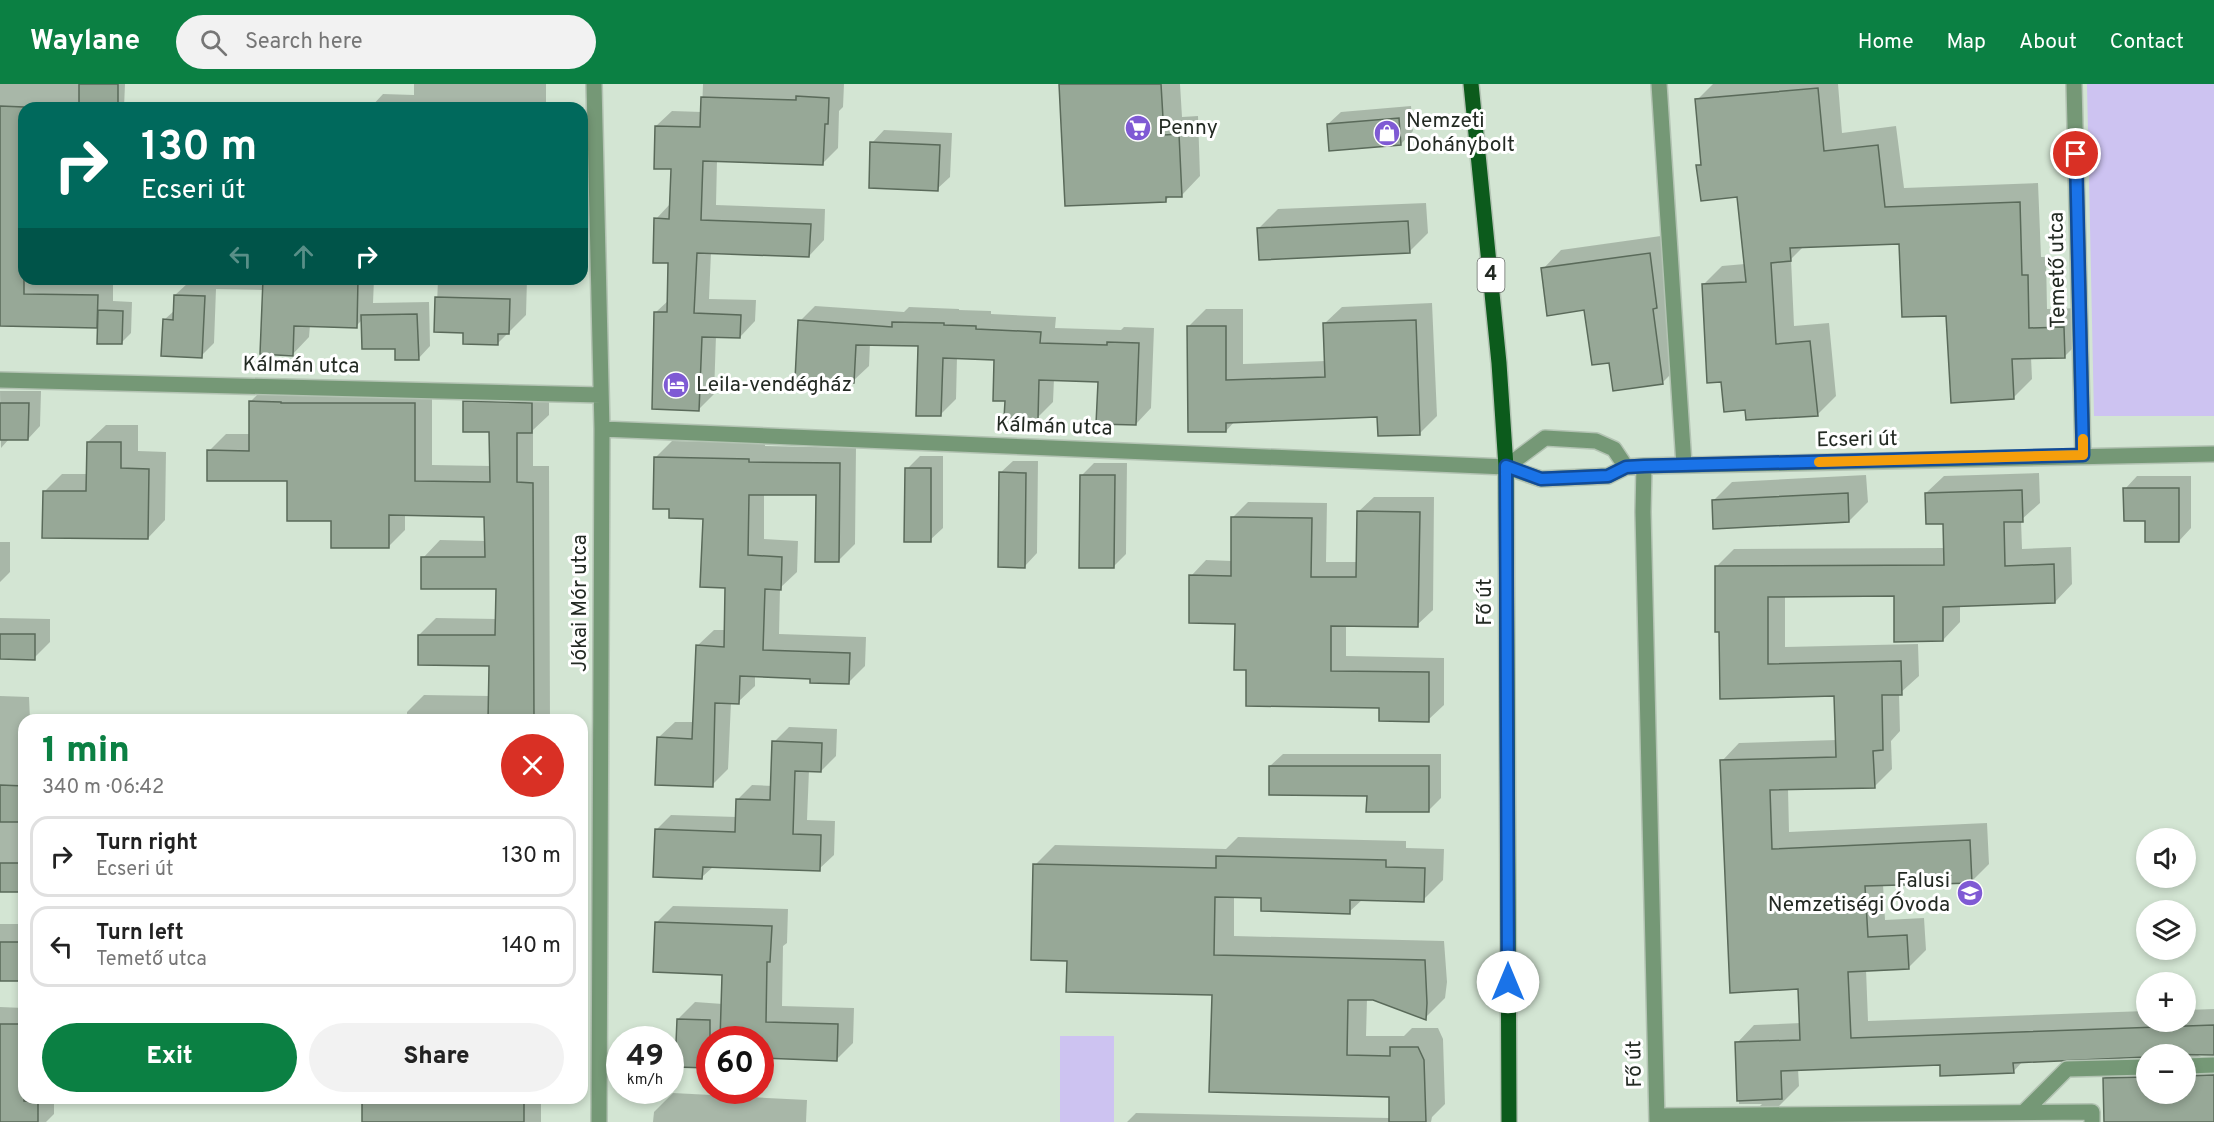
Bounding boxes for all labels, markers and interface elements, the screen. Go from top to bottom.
search box [176,15,596,69]
text: Waylane [30,24,140,60]
icon: search [197,26,230,59]
text: Search here [245,29,363,56]
text: Home [1858,29,1914,56]
text: Map [1947,29,1986,56]
text: About [2019,29,2077,56]
text: Contact [2110,29,2184,56]
place label: Nemzeti Dohánybolt [1406,108,1515,159]
supermarket icon: Penny [1123,113,1153,143]
place label: Penny [1158,115,1218,142]
shop icon: Nemzeti Dohánybolt [1372,118,1402,148]
text: 130 m [141,122,257,175]
icon: right [42,126,120,204]
pin [2050,128,2101,179]
icon: arrive [2059,137,2092,170]
text: Ecseri út [141,174,246,208]
street label: Temető utca [2043,212,2073,328]
icon: left [224,240,257,273]
icon: ahead [287,240,320,273]
icon: right [350,240,383,273]
road number: 4 [1478,258,1504,292]
street label: Kálmán utca [242,351,360,381]
hotel icon: Leila-vendégház [661,370,691,400]
place label: Leila-vendégház [696,372,852,399]
street label: Kálmán utca [995,411,1113,443]
street label: Ecseri út [1816,426,1898,454]
street label: Jókai Mór utca [567,534,594,672]
street label: Fő út [1472,578,1499,626]
text: 1 min [42,729,130,775]
button: close [501,734,564,797]
text: 340 m · 06:42 [42,775,164,801]
map controls [2136,828,2196,1104]
button: sound [2136,828,2196,888]
text: Turn right [96,830,198,857]
icon: right [45,840,78,873]
text: 130 m [502,843,561,870]
text: Ecseri út [96,857,174,883]
place label: Falusi Nemzetiségi Óvoda [1768,868,1950,919]
school or university icon: Falusi Nemzetiségi Óvoda [1955,878,1985,908]
button: layers [2136,900,2196,960]
text: Turn left [96,920,184,947]
icon: left [45,930,78,963]
text: 140 m [502,933,561,960]
text: Temető utca [96,947,207,973]
position arrow [1476,950,1540,1014]
button: + [2136,972,2196,1032]
button: Exit [42,1023,297,1092]
button: Share [309,1023,564,1092]
speed limit sign: 60 [696,1026,774,1104]
text: 49 [626,1039,664,1076]
street label: Fő út [1621,1040,1649,1088]
button: − [2136,1044,2196,1104]
text: km/h [627,1071,663,1090]

